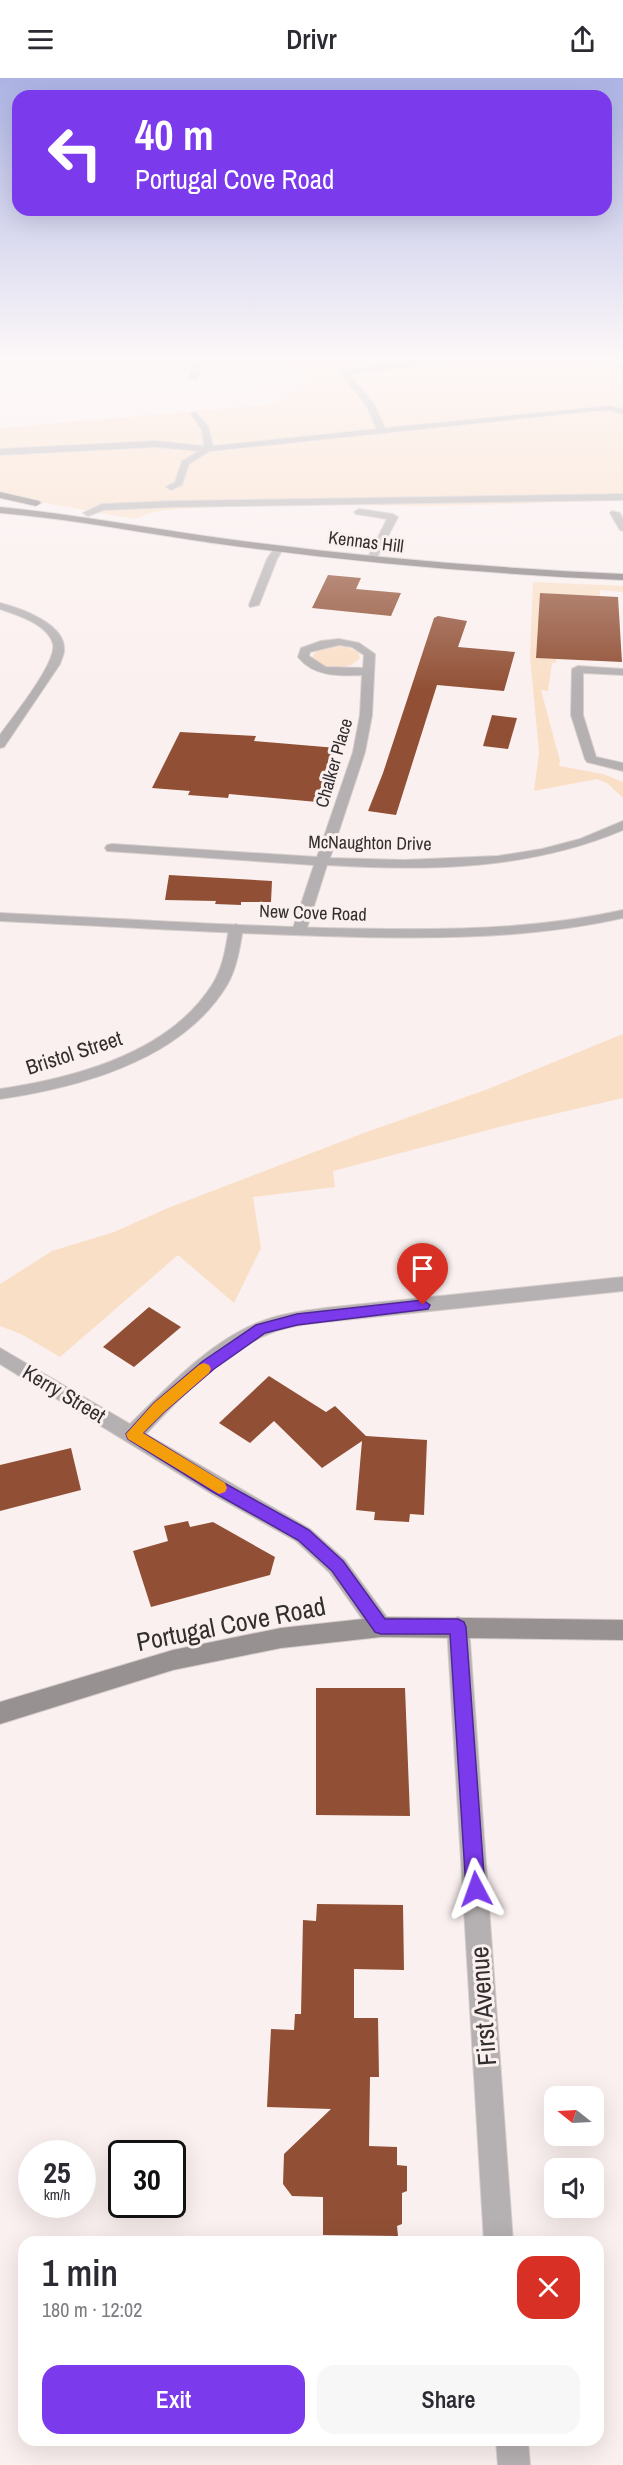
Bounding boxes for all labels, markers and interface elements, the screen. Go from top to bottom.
text: Drivr [286,21,337,57]
icon: menu [24,23,57,56]
icon: share [566,23,599,56]
text: 40 m [135,107,214,163]
icon: left [36,114,114,192]
text: Portugal Cove Road [135,161,334,197]
street label: Kennas Hill [327,524,405,559]
street label: Chalker Place [309,715,358,810]
street label: McNaughton Drive [308,829,432,856]
street label: New Cove Road [259,898,367,927]
street label: Bristol Street [22,1023,126,1082]
pin [397,1243,448,1305]
icon: arrive [406,1252,439,1285]
street label: Kerry Street [17,1357,111,1430]
street label: Portugal Cove Road [133,1588,328,1659]
position arrow [444,1857,508,1921]
street label: First Avenue [461,1945,504,2067]
north arrow [544,2086,604,2146]
map controls [544,2086,604,2218]
speed limit sign: 30 [108,2140,186,2218]
text: 25 [43,2152,71,2192]
button: sound [544,2158,604,2218]
text: km/h [44,2184,70,2205]
text: 1 min [42,2249,118,2297]
button: close [517,2256,580,2319]
text: 180 m · 12:02 [42,2296,142,2323]
button: Exit [42,2365,305,2434]
button: Share [317,2365,580,2434]

